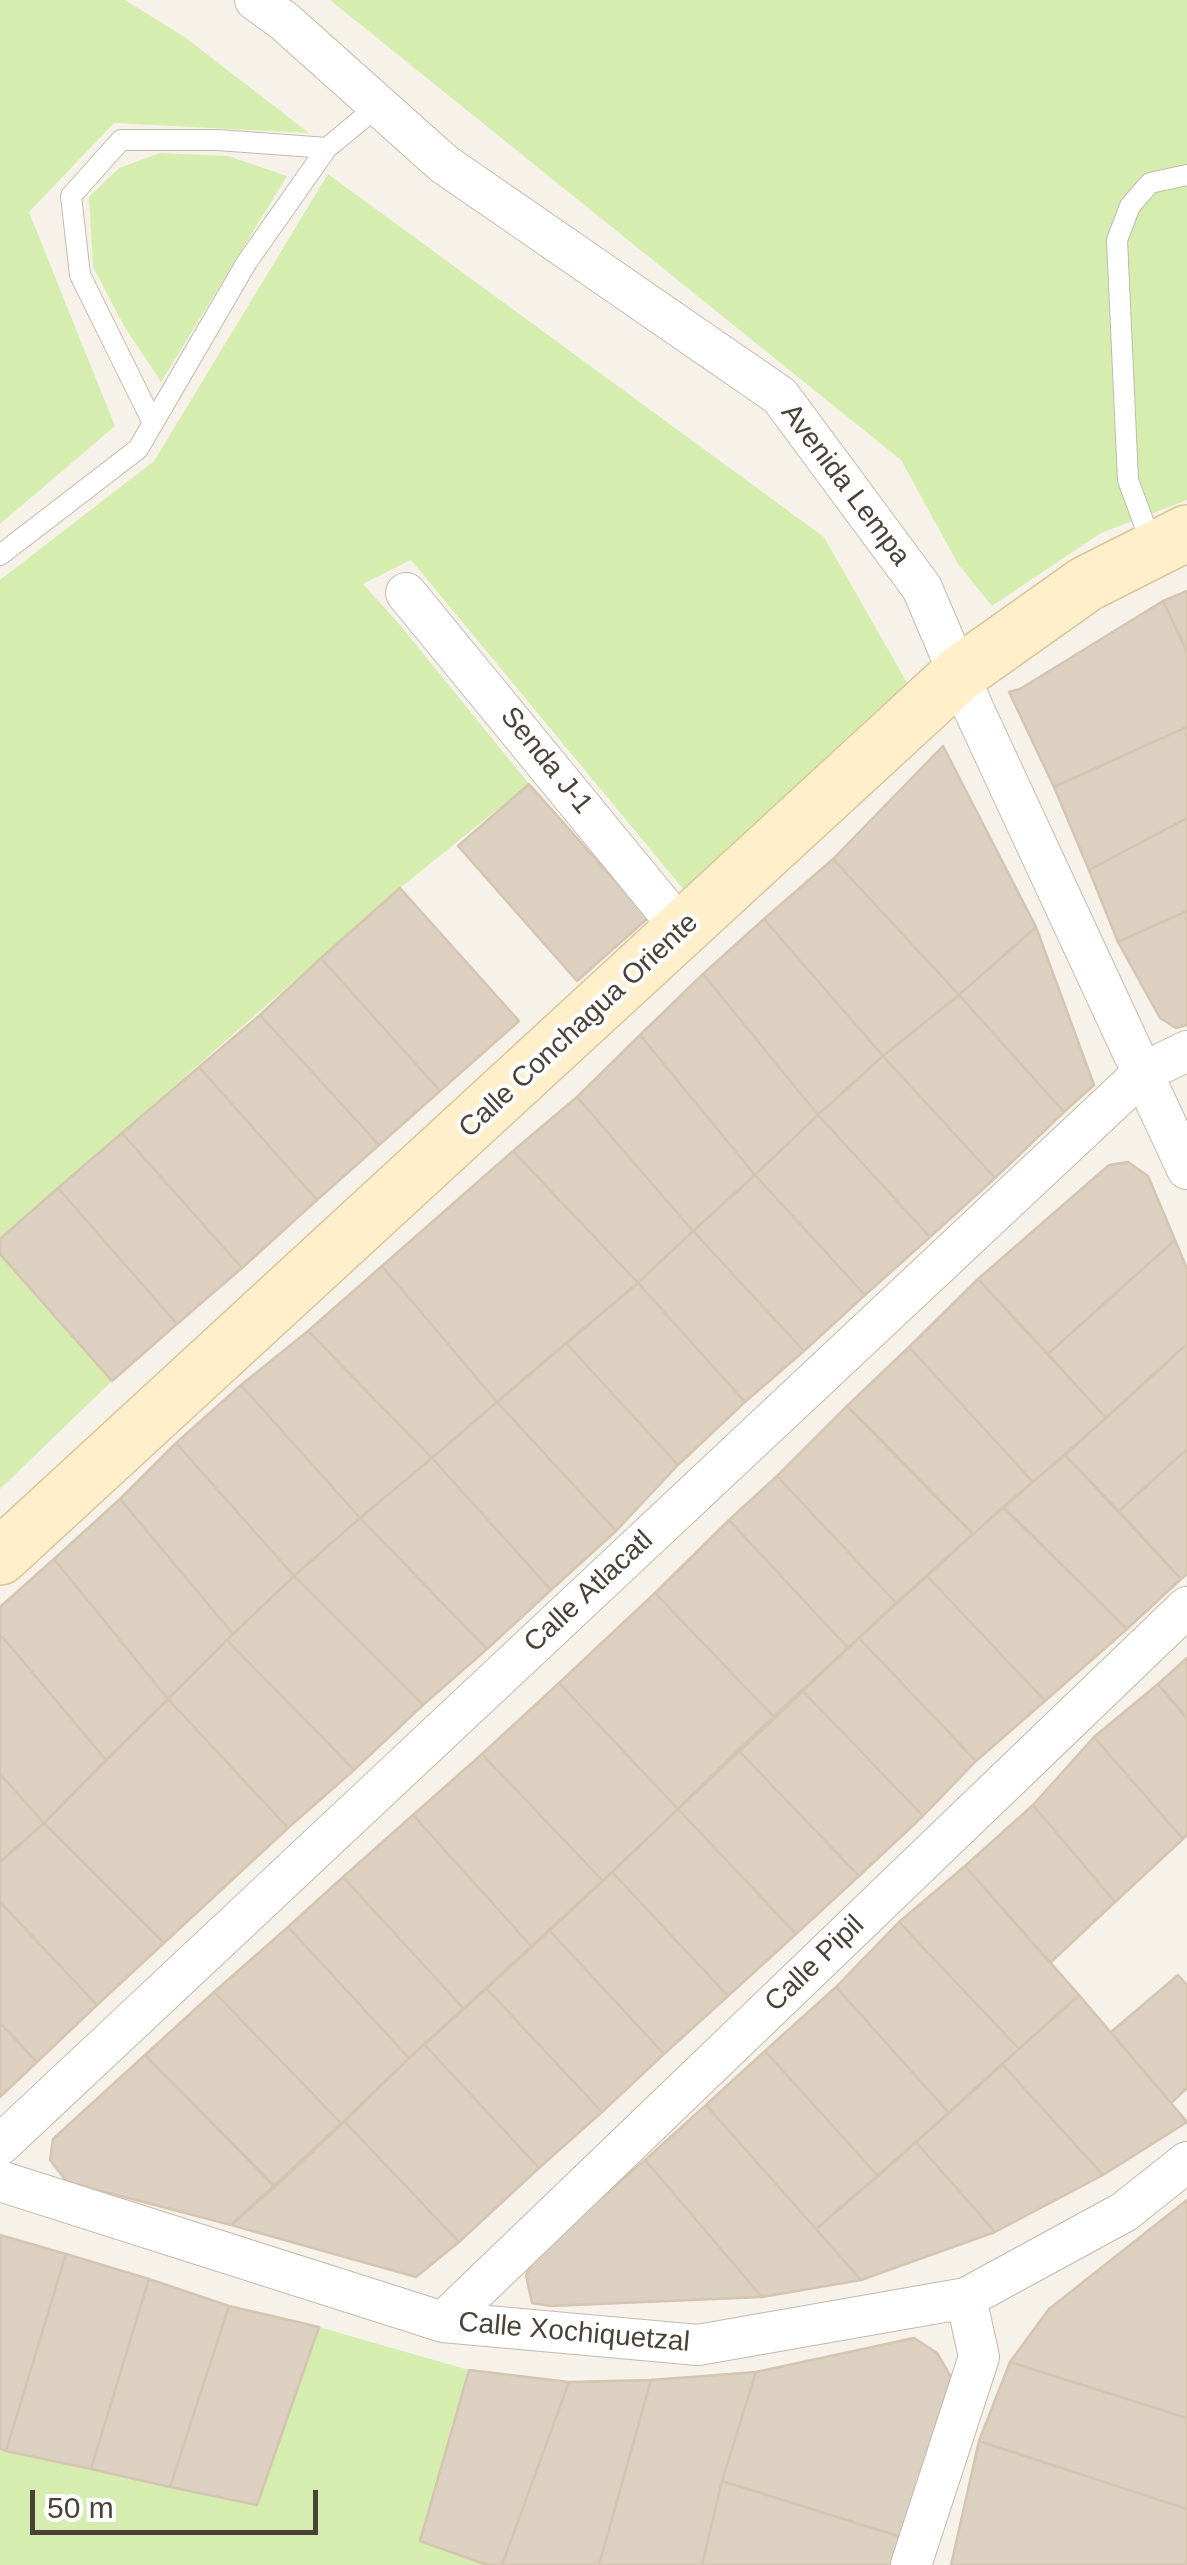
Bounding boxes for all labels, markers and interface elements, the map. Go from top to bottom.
street label: Avenida Lempa [773,397,917,573]
street label: Senda J-1 [493,701,599,821]
street label: Calle Conchagua Oriente [453,906,705,1146]
street label: Calle Atlacatl [518,1524,660,1660]
street label: Calle Pipil [759,1909,871,2019]
street label: Calle Xochiquetzal [457,2306,691,2360]
scale bar [35,2470,322,2532]
text: 50 m [47,2491,114,2524]

